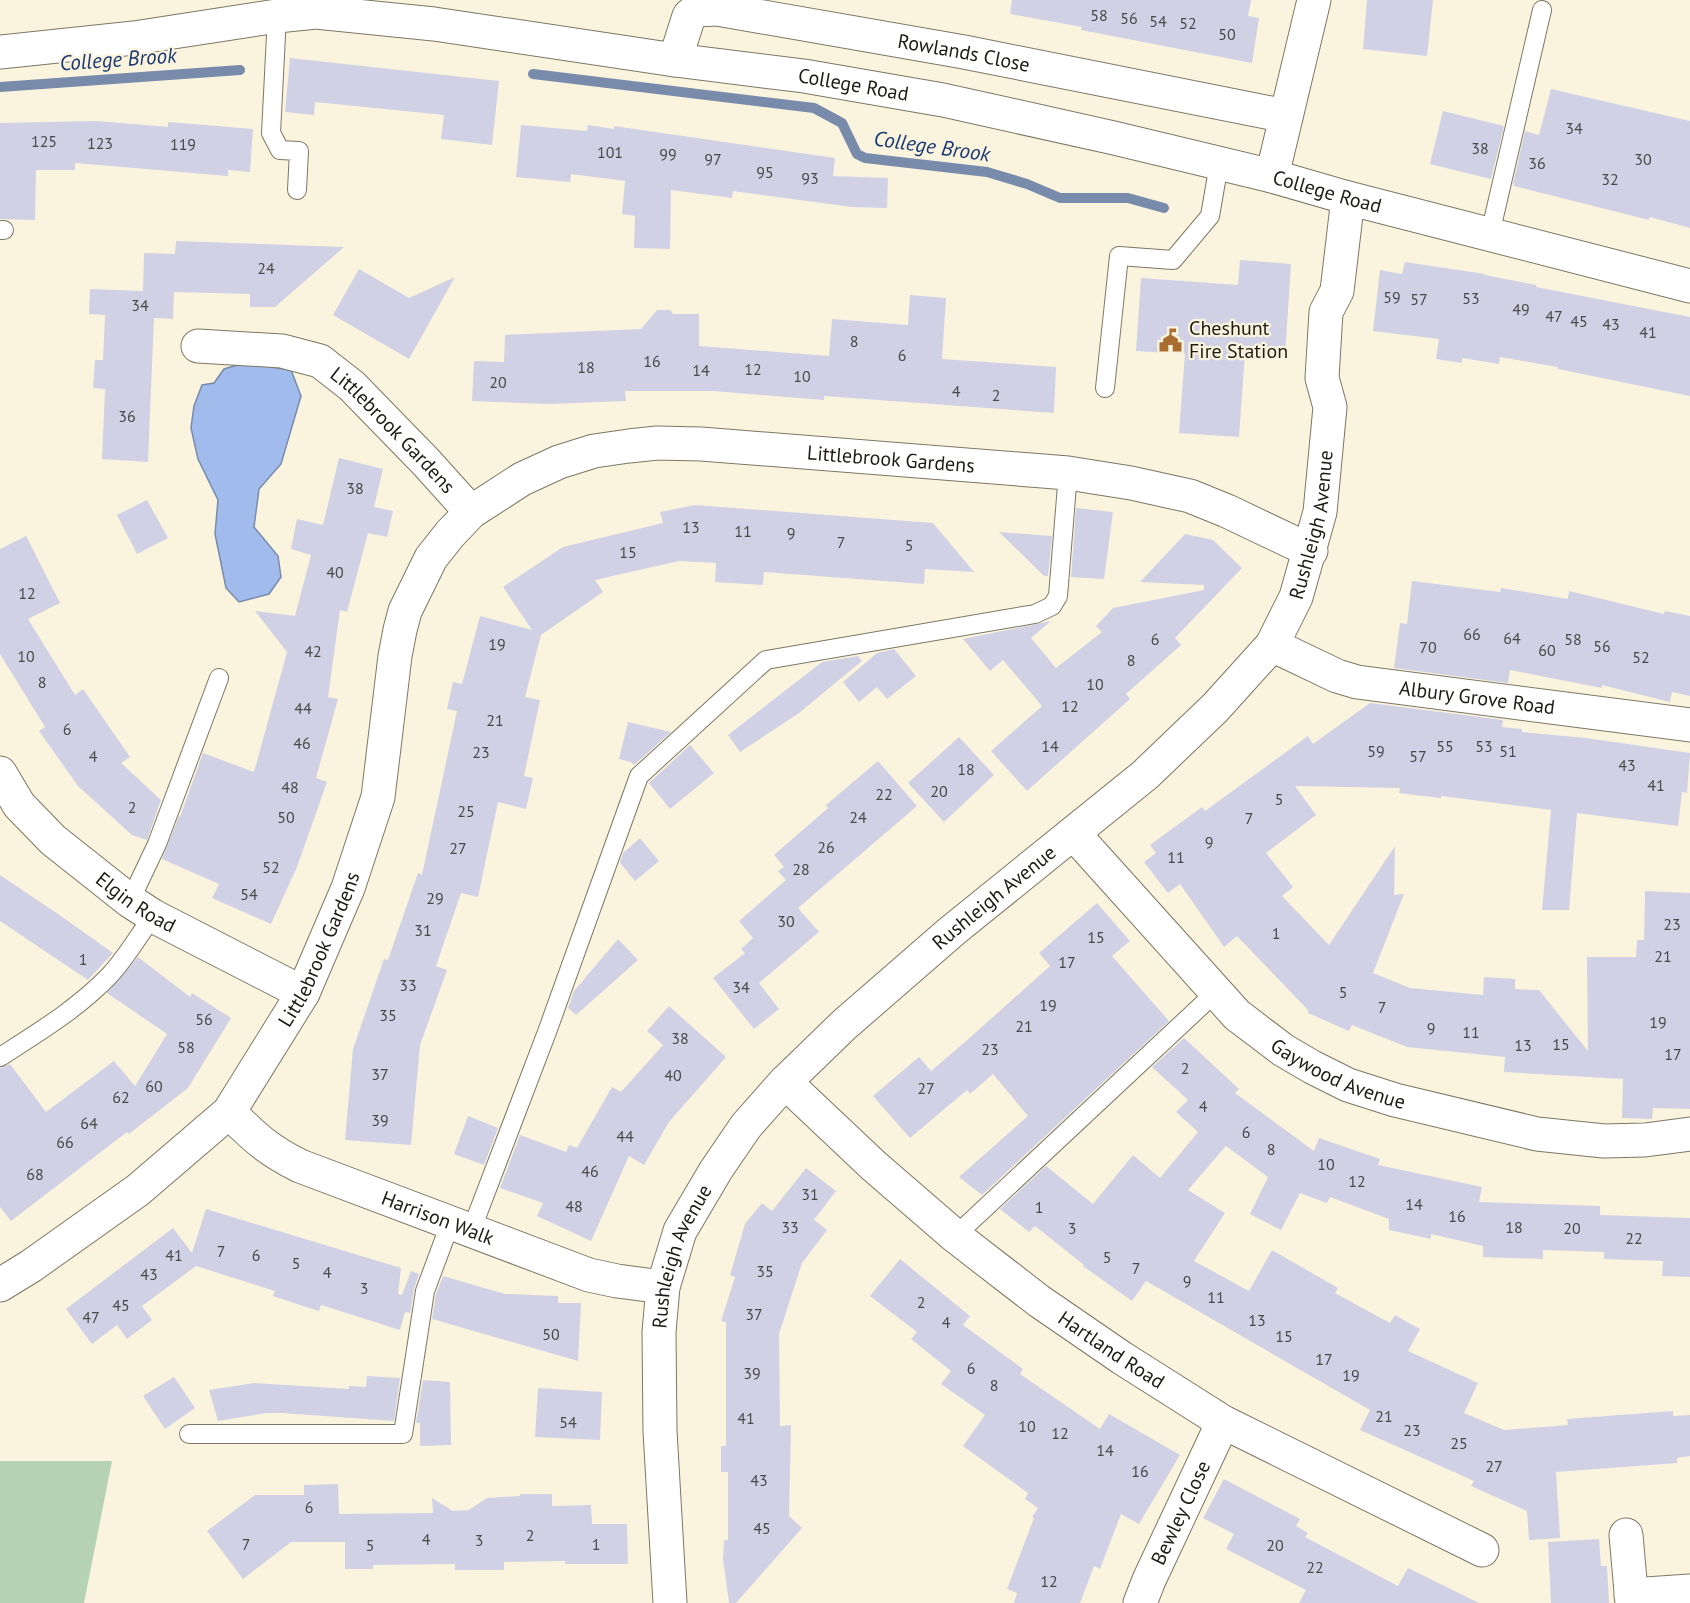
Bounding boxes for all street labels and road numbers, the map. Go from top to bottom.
street label: Rowlands Close [896,28,1032,78]
street label: College Road [797,62,911,107]
street label: College Road [1270,164,1384,219]
street label: Littlebrook Gardens [325,361,461,499]
street label: Littlebrook Gardens [806,439,976,479]
street label: Rushleigh Avenue [1283,449,1339,602]
street label: Albury Grove Road [1398,675,1557,720]
street label: Rushleigh Avenue [927,839,1061,955]
street label: Elgin Road [91,866,180,939]
street label: Littlebrook Gardens [272,869,365,1032]
street label: Gaywood Avenue [1265,1032,1408,1115]
street label: Rushleigh Avenue [646,1180,718,1330]
street label: Harrison Walk [378,1185,498,1251]
street label: Hartland Road [1053,1305,1170,1395]
street label: Bewley Close [1145,1456,1216,1569]

